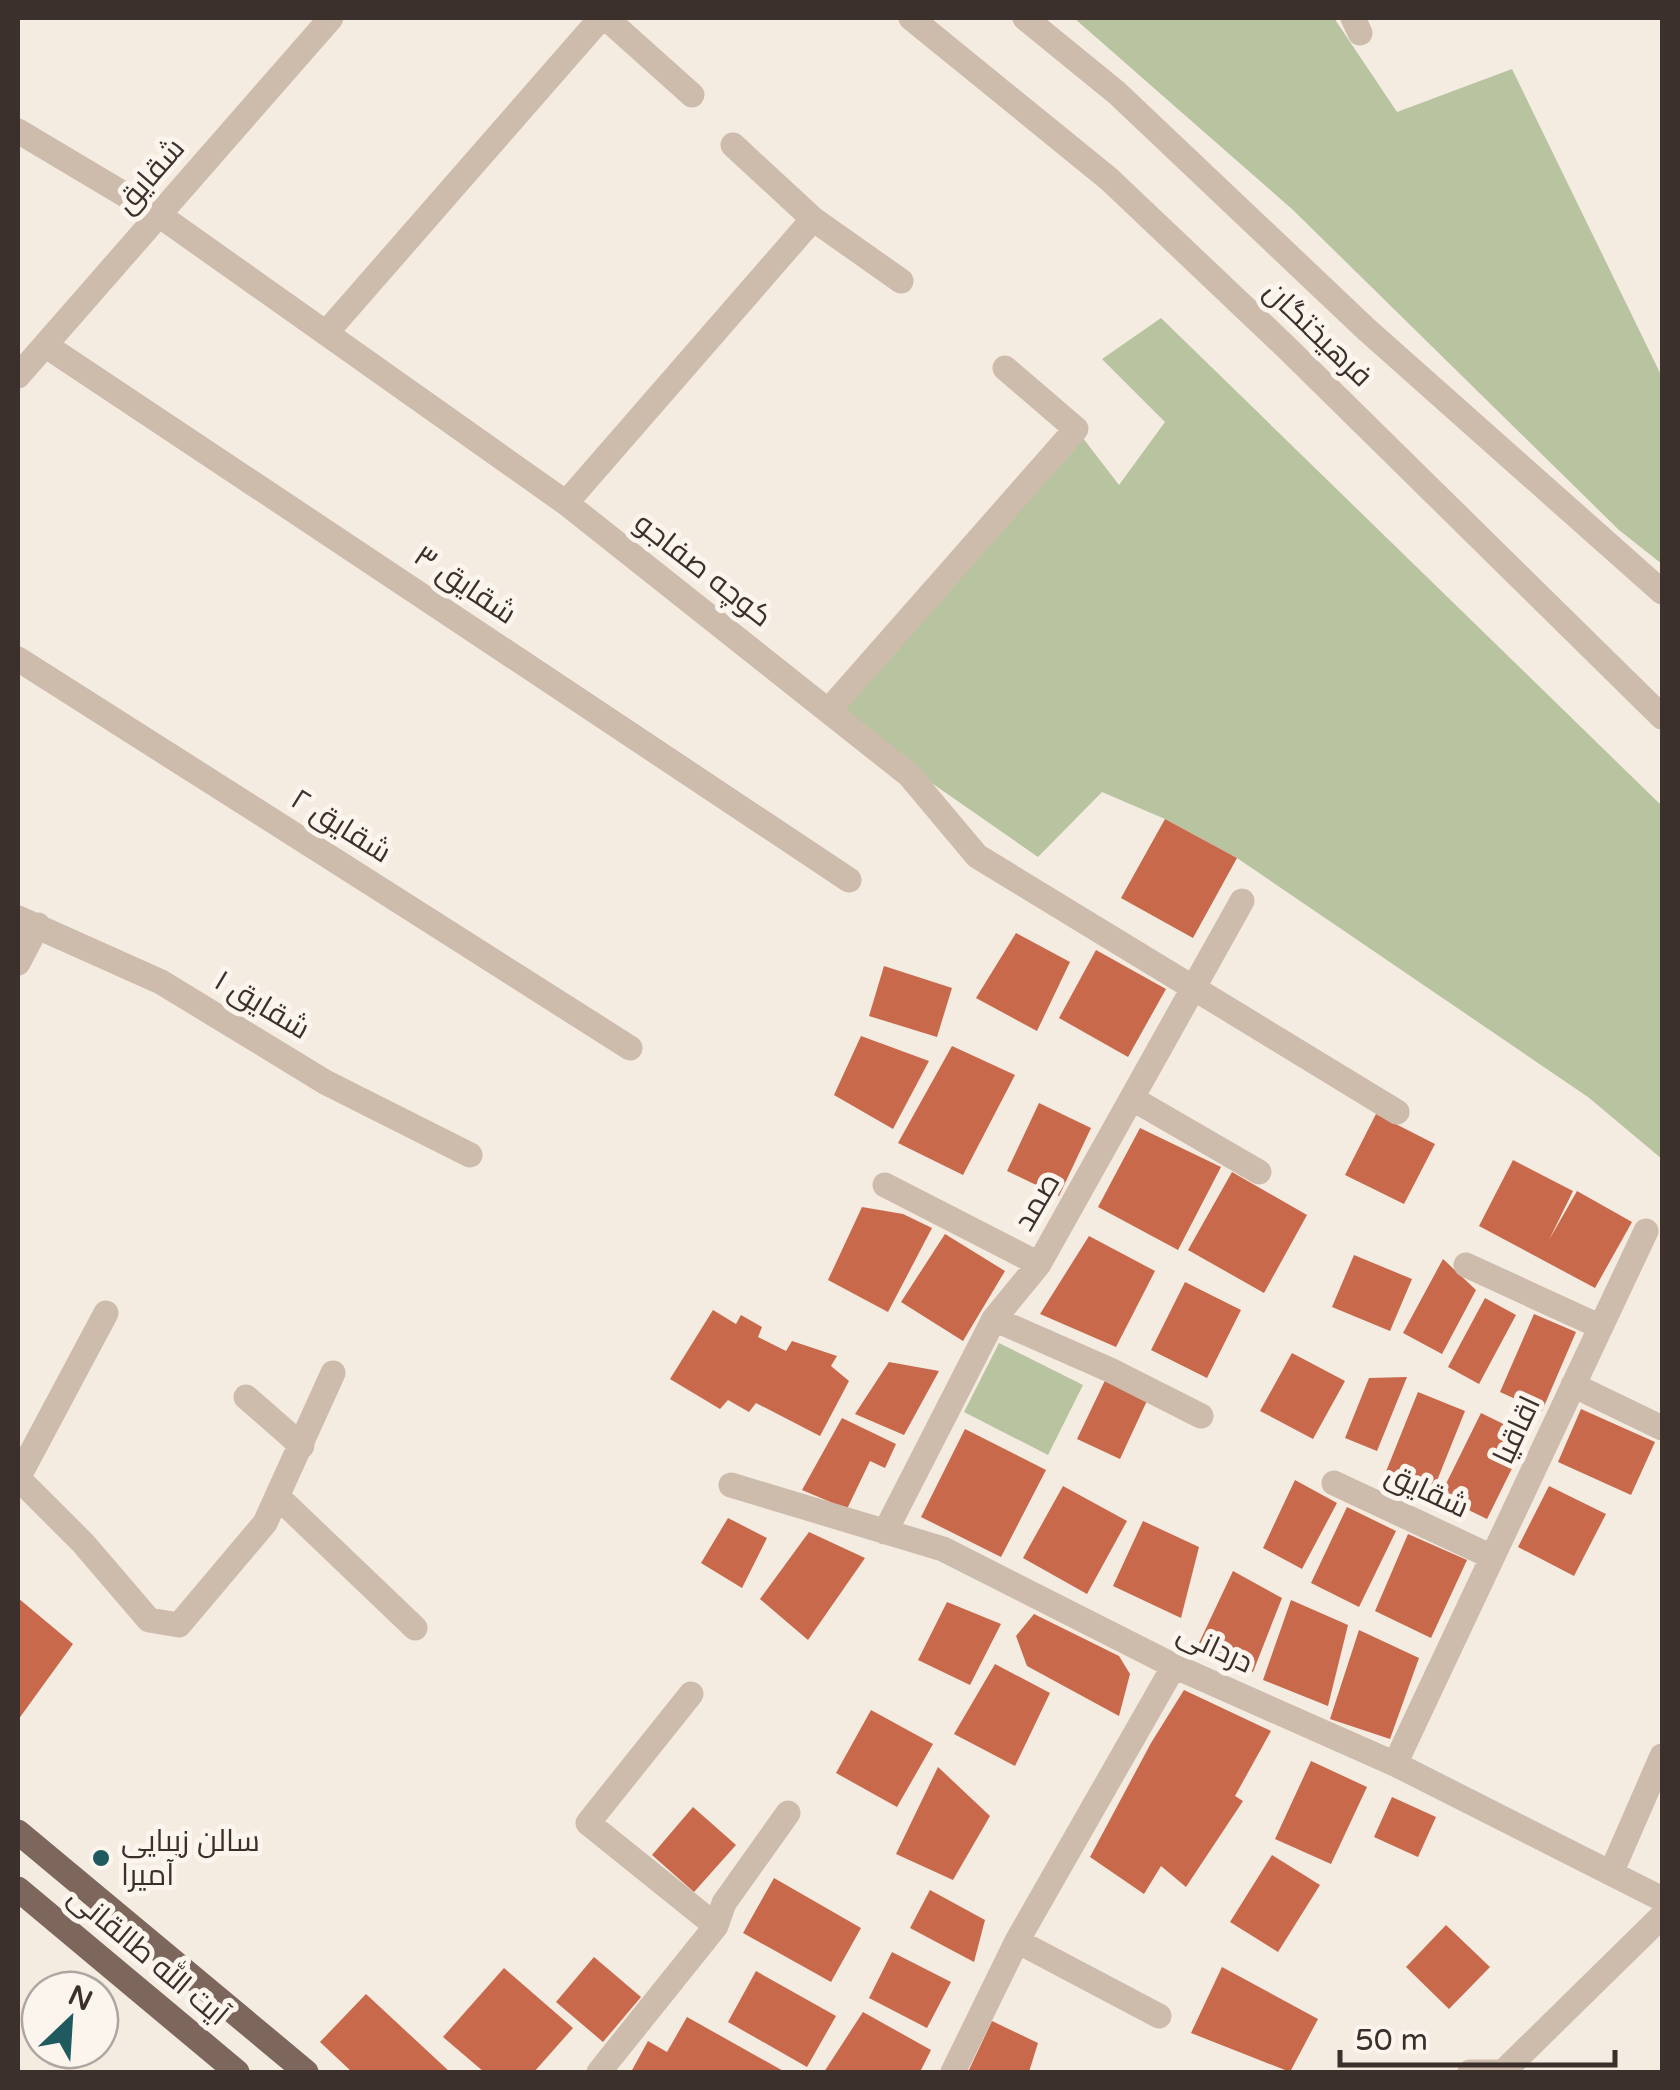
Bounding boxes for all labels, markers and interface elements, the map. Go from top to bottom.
street label: شقایق [107,131,193,221]
street label: فرهیختگان [1256,273,1380,395]
street label: کوچه صفاجو [627,505,779,635]
street label: شقایق ۳ [407,537,523,633]
street label: شقایق ۲ [284,781,398,871]
street label: شقایق ۱ [208,962,316,1048]
street label: صمد [1006,1166,1068,1238]
street label: اقاقیا [1485,1390,1549,1470]
street label: شقایق [1379,1456,1475,1526]
street label: دردانی [1171,1614,1259,1682]
place label: سالن زیبایی آمیرا [121,1823,260,1894]
marker: سالن زیبایی آمیرا [90,1847,112,1869]
street label: آیت الله طالقانی [60,1877,237,2034]
north arrow [20,1970,120,2070]
text: N [63,1978,98,2018]
scale bar [1340,2005,1615,2067]
text: 50 m [1355,2022,1428,2059]

